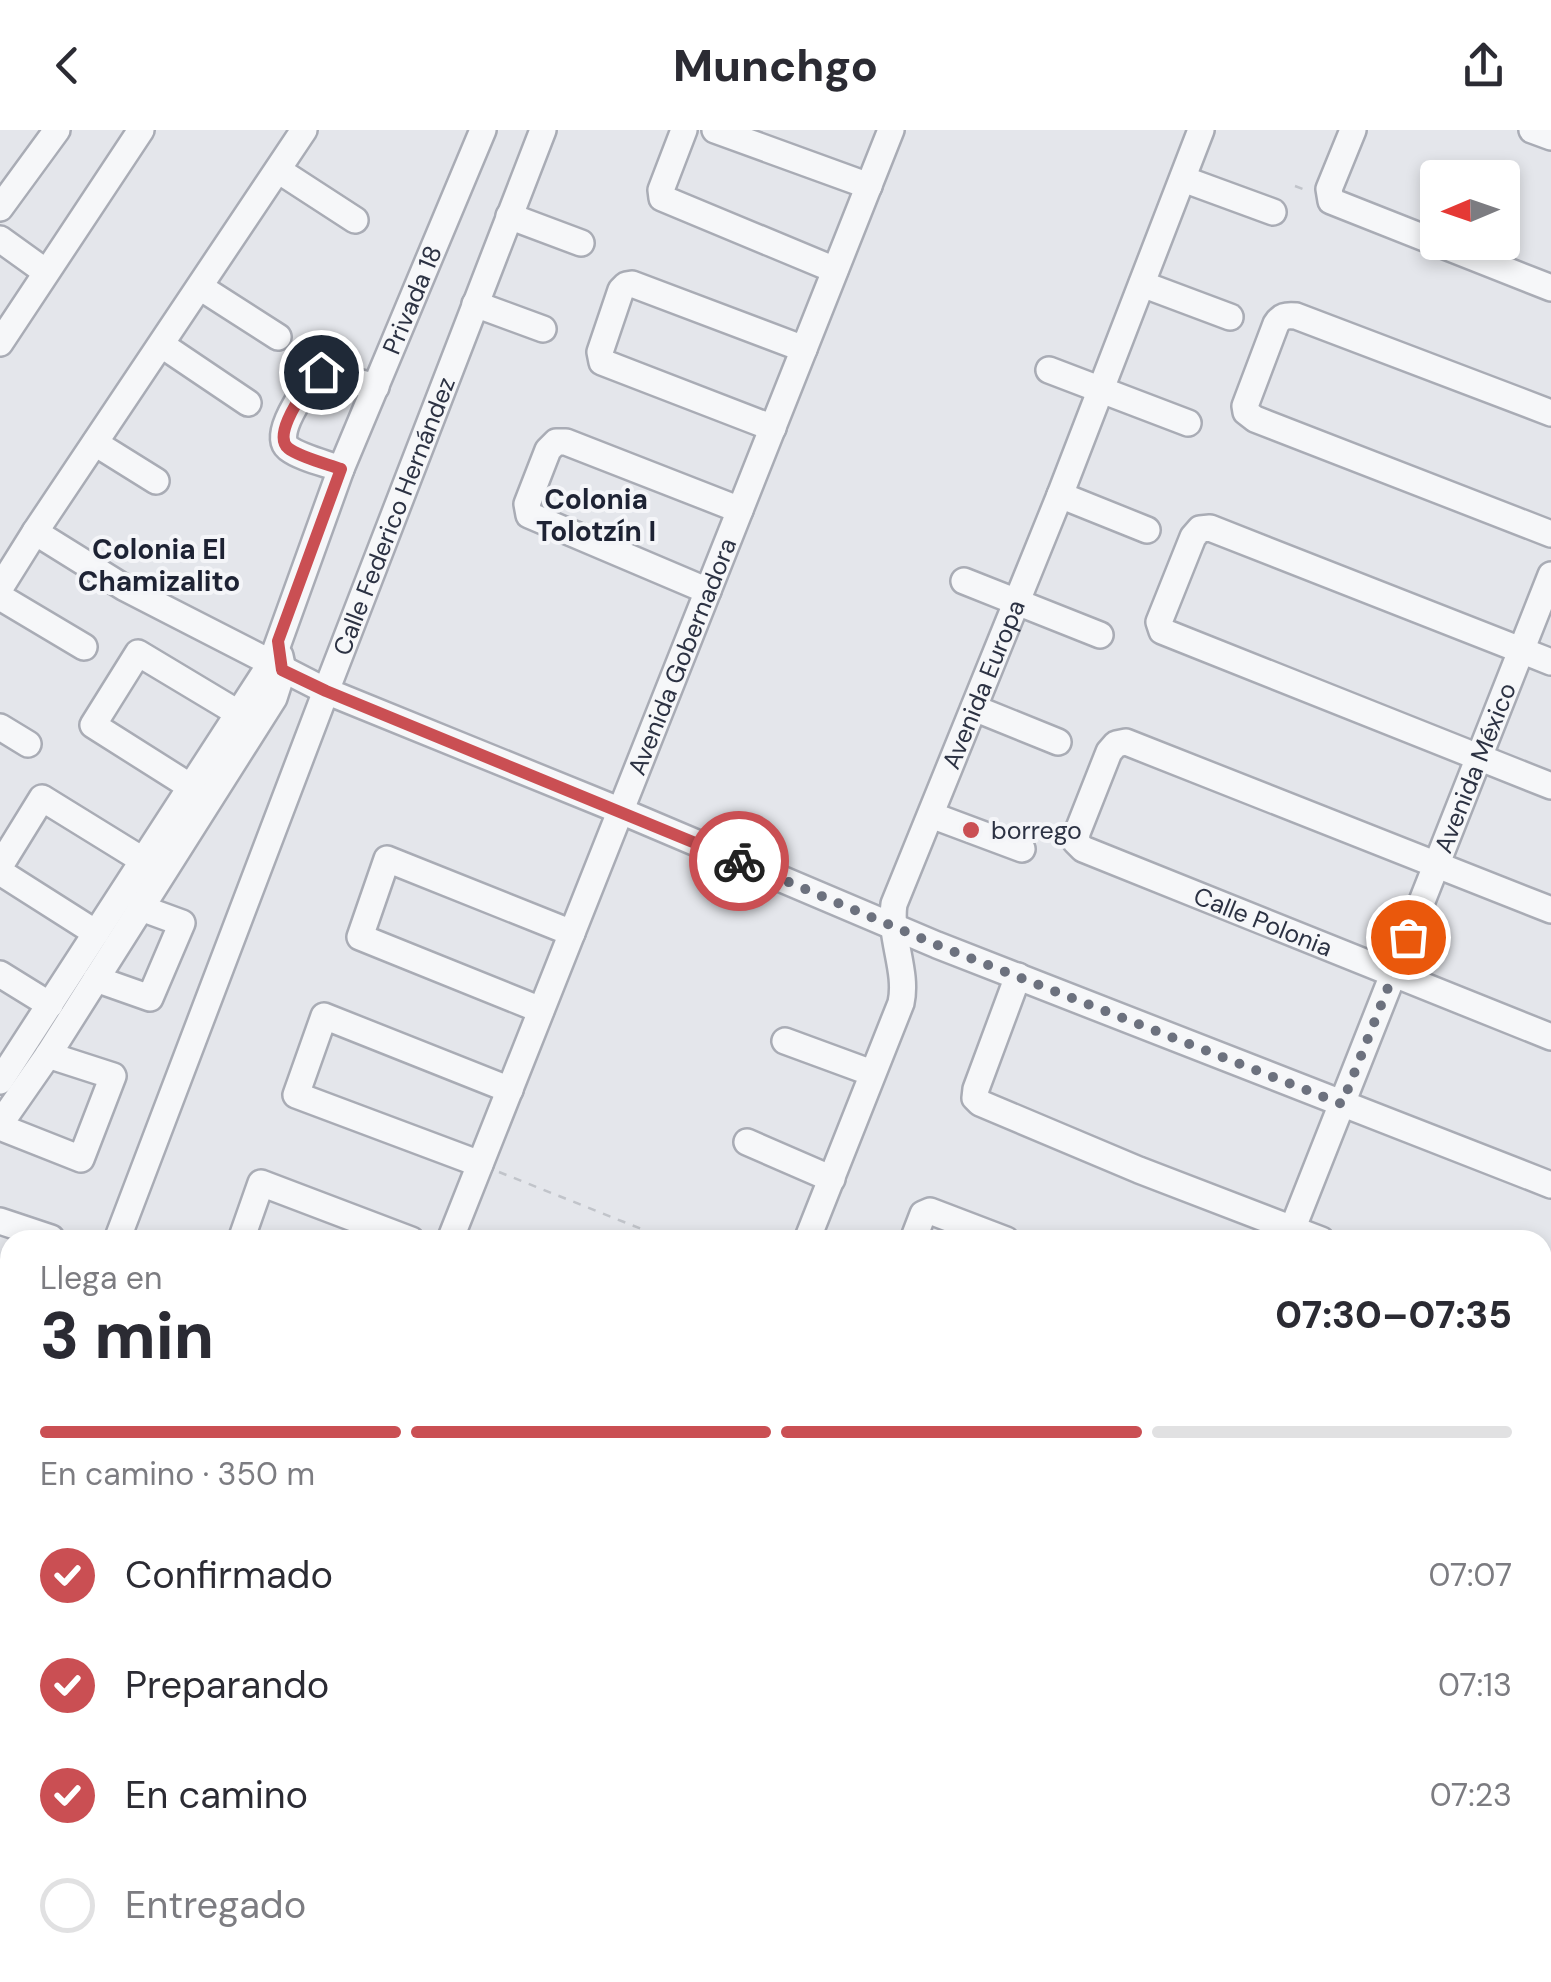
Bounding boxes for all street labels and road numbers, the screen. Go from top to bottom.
street label: Privada 18 [375,240,449,359]
street label: Calle Federico Hernández [325,372,462,660]
street label: Avenida Gobernadora [620,533,744,780]
street label: Avenida Europa [934,595,1032,774]
street label: Avenida México [1426,678,1523,858]
street label: Calle Polonia [1189,879,1337,964]

